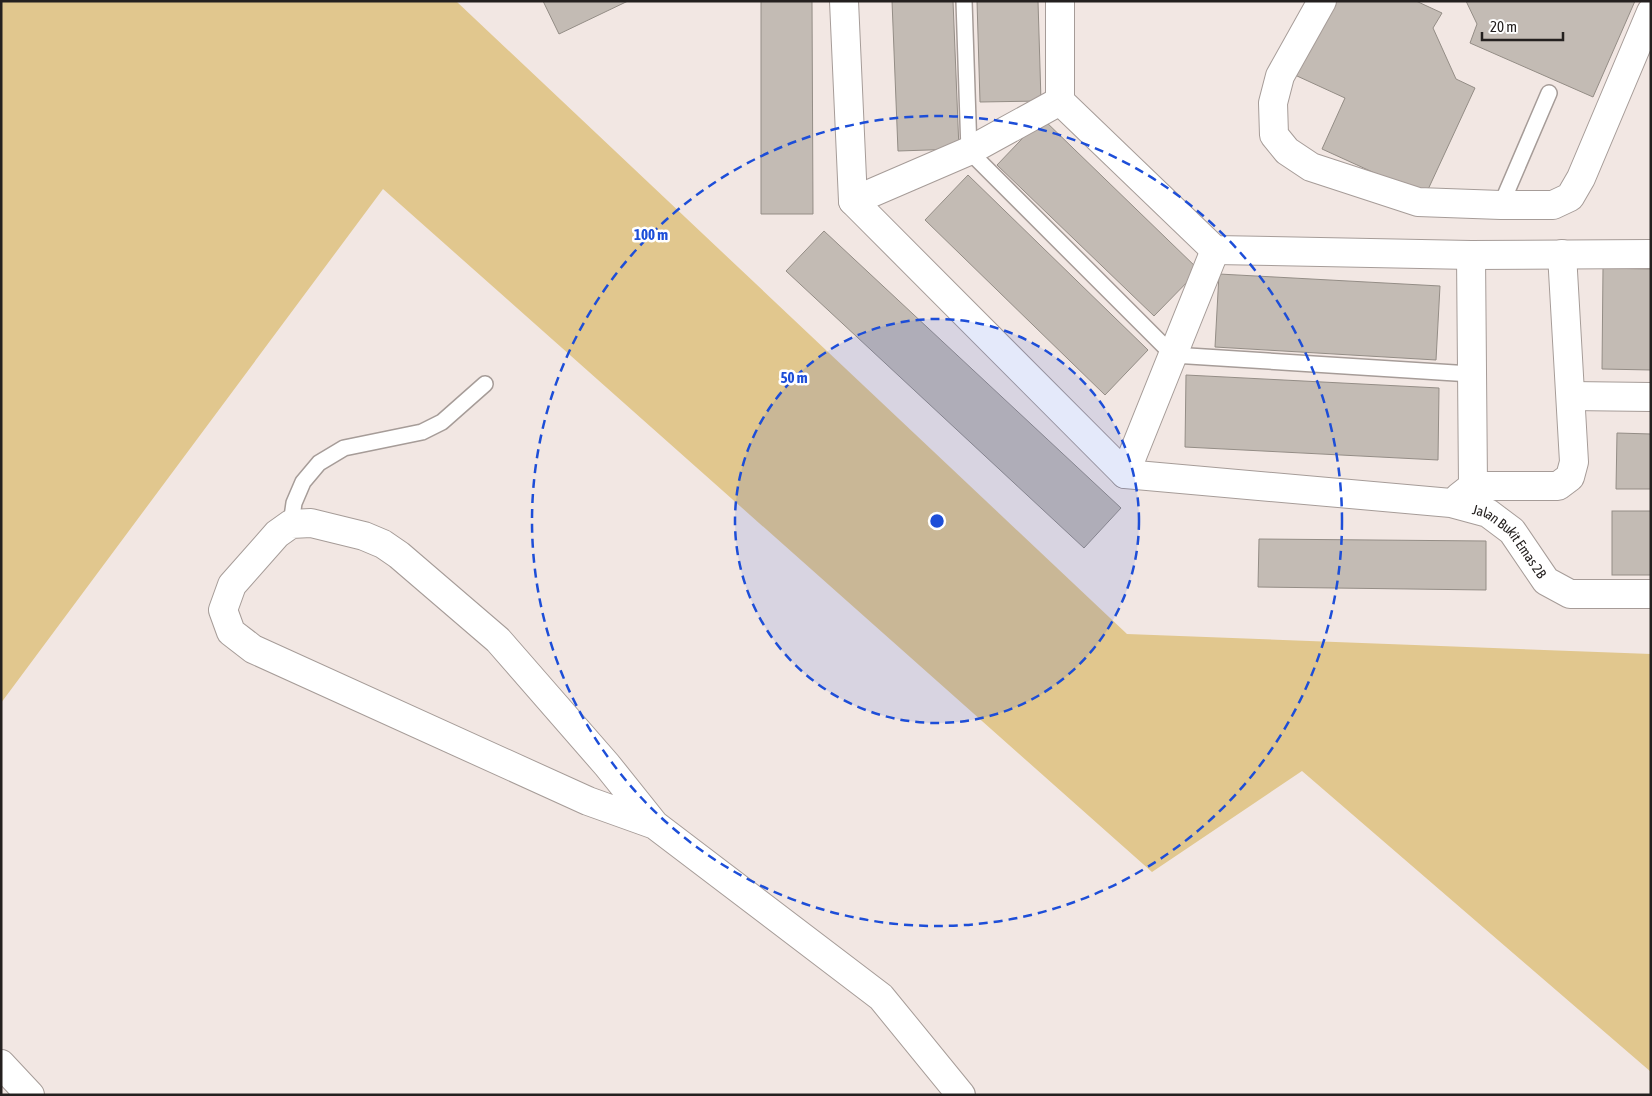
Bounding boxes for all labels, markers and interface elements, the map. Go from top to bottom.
scale bar [1482,10,1563,42]
text: 20 m [1490,18,1517,35]
text: 100 m [634,226,668,243]
text: 50 m [781,369,808,386]
street label: Jalan Bukit Emas 2B [1471,501,1550,582]
centre of rings [928,512,946,530]

